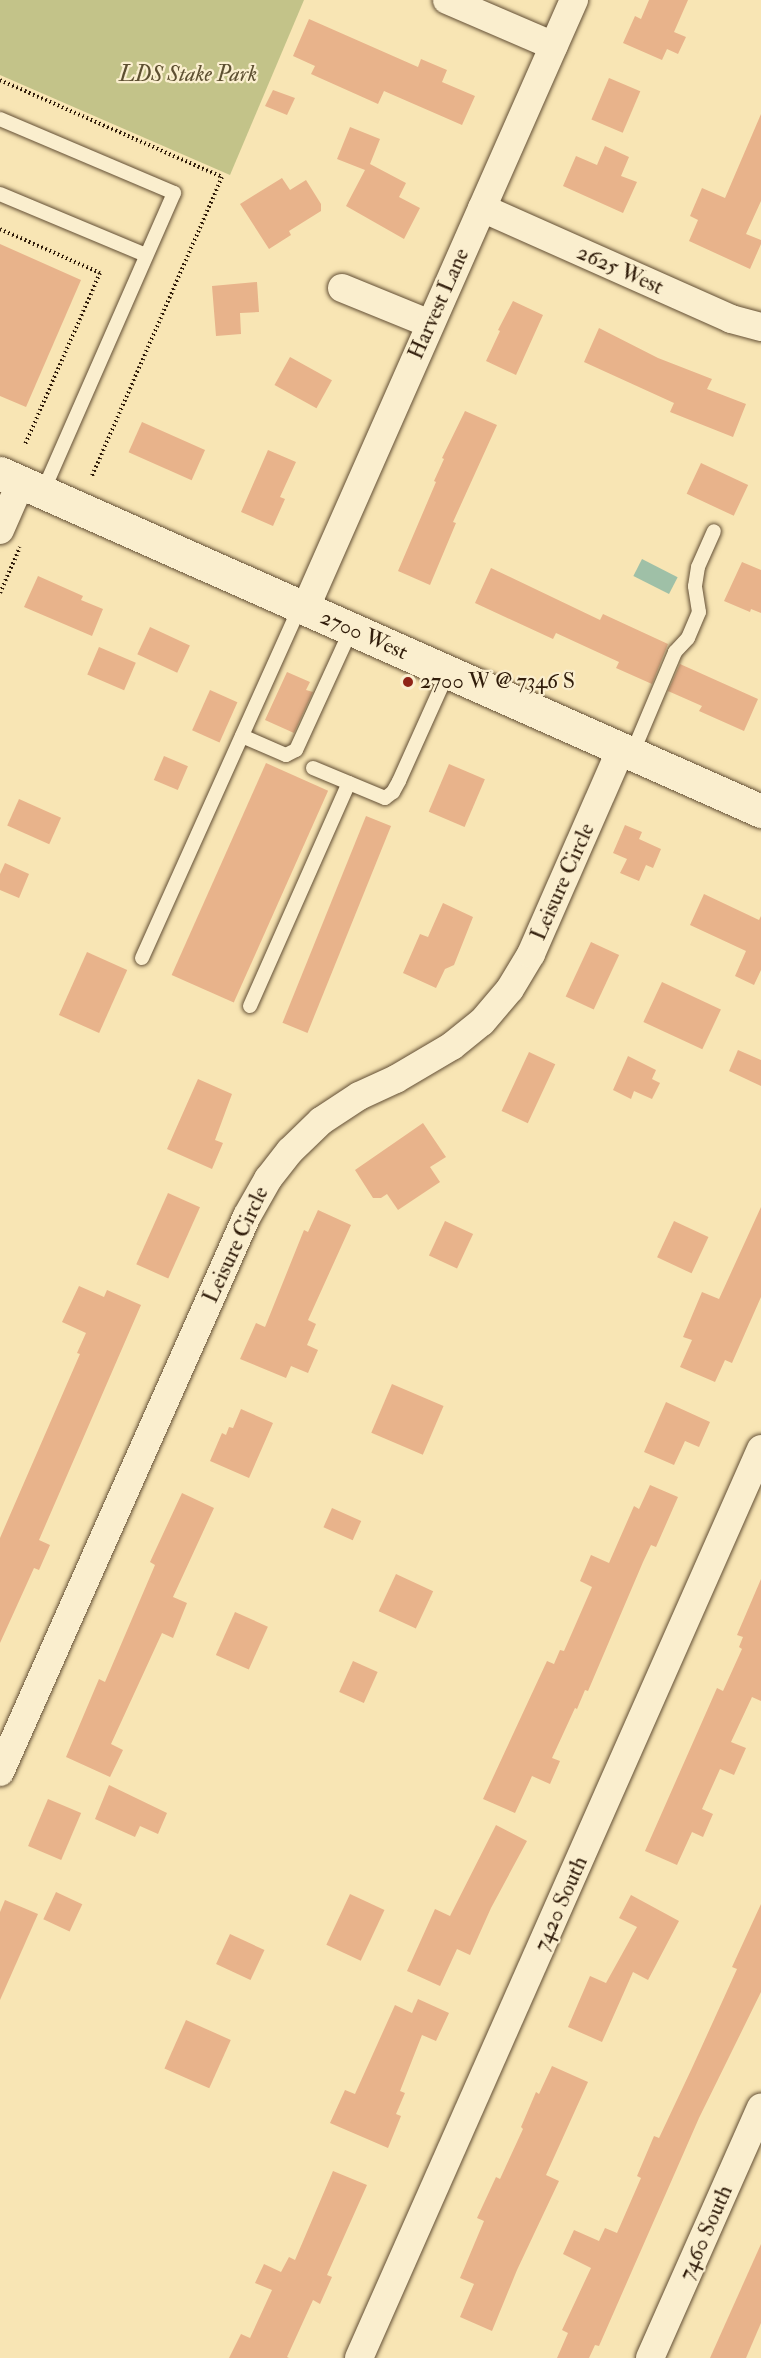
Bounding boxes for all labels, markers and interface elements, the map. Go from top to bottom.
park label: LDS Stake Park [119,62,257,88]
street label: 2625 West [573,239,667,301]
street label: Harvest Lane [403,244,475,364]
street label: 2700 West [316,604,412,666]
place label: 2700 W @ 7346 S [420,669,575,695]
marker: 2700 W @ 7346 S [401,675,415,689]
street label: Leisure Circle [525,819,601,945]
street label: Leisure Circle [198,1183,274,1307]
street label: 7420 South [528,1852,594,1956]
street label: 7460 South [673,2181,739,2285]

